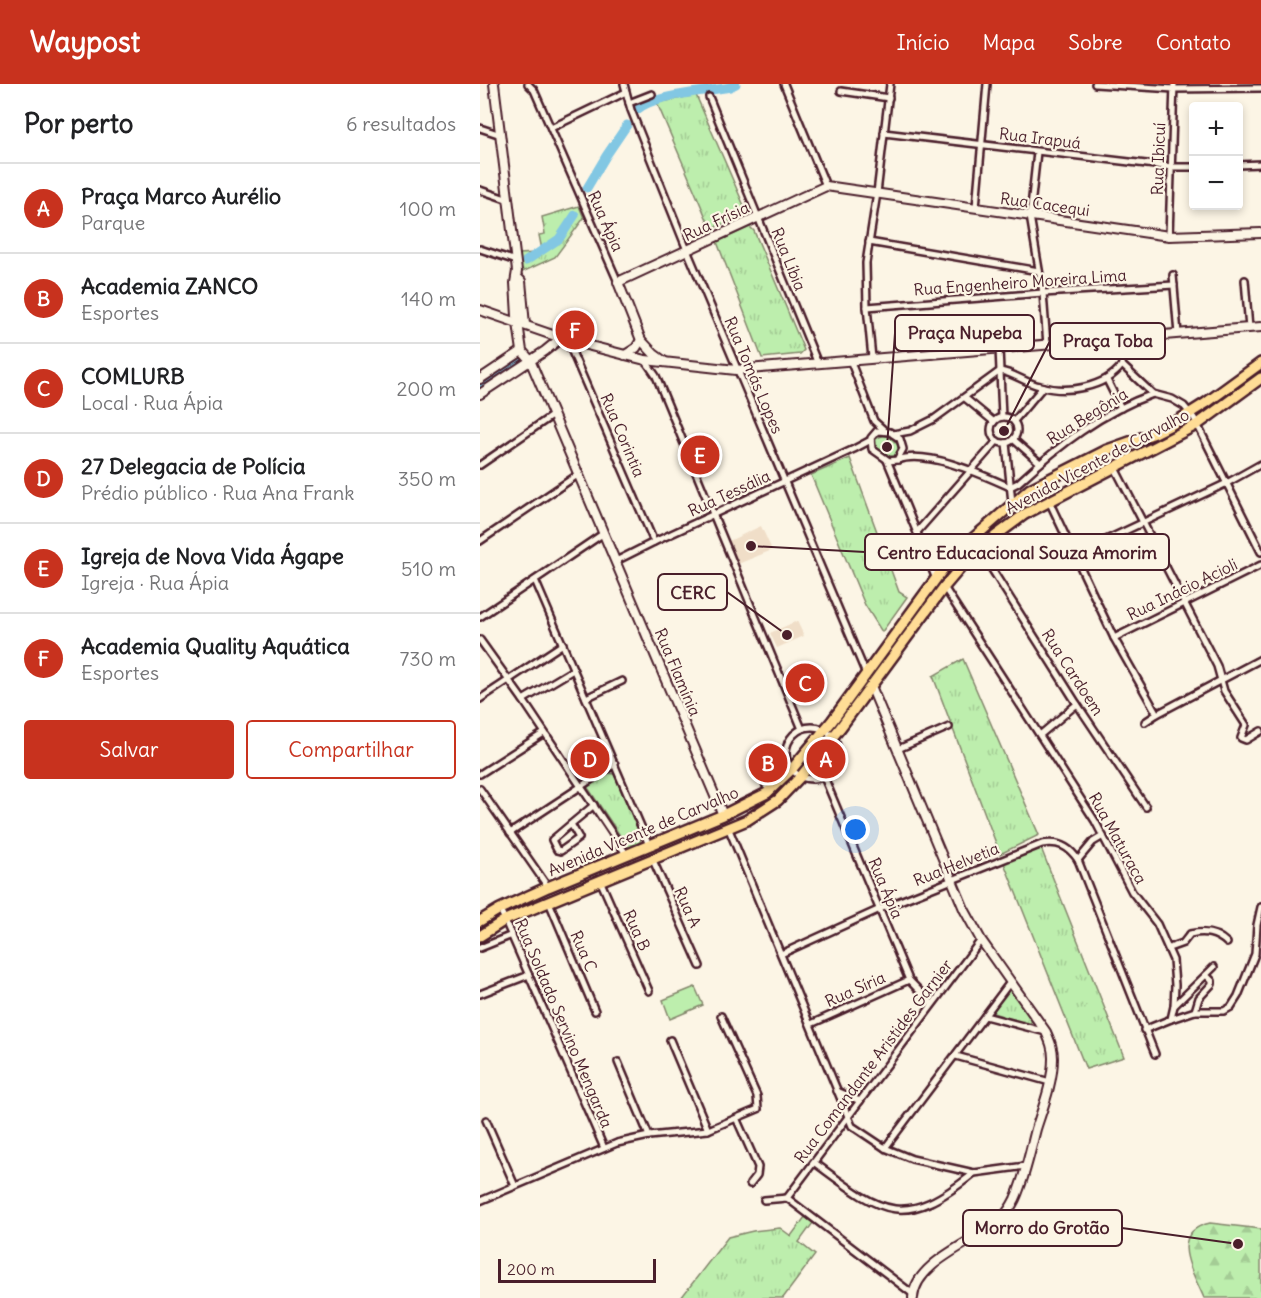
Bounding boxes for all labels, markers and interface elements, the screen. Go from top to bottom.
text: Waypost [30,24,140,60]
text: Início [896,29,950,56]
text: Mapa [983,29,1035,56]
text: Sobre [1068,29,1123,56]
text: Contato [1156,29,1231,56]
map controls [1189,102,1243,210]
button: + [1189,102,1243,156]
text: Por perto [24,107,133,140]
text: 6 resultados [346,111,456,136]
street label: Rua Ibicuí [1147,122,1169,196]
street label: Rua Irapuá [998,123,1082,153]
button: − [1189,156,1243,210]
text: Praça Marco Aurélio [81,182,281,210]
street label: Rua Ápia [584,188,628,254]
street label: Rua Cacequi [999,188,1091,220]
text: A [37,196,50,221]
text: 100 m [399,196,456,221]
street label: Rua Frísia [680,197,752,245]
text: Parque [81,210,145,235]
street label: Rua Líbia [767,225,811,293]
street label: Rua Engenheiro Moreira Lima [913,265,1127,299]
text: Academia ZANCO [81,272,258,300]
text: B [37,286,50,311]
text: 140 m [401,286,456,311]
text: Esportes [81,300,159,325]
pin: F [556,308,595,352]
street label: Rua Tomás Lopes [720,313,788,437]
callout: Praça Nupeba [895,315,1034,351]
text: Praça Nupeba [908,321,1022,344]
callout: Praça Toba [1050,323,1165,359]
text: Praça Toba [1063,329,1153,352]
text: COMLURB [81,362,185,390]
text: C [37,376,50,401]
text: 200 m [396,376,456,401]
street label: Rua Begônia [1043,383,1131,449]
text: Local · Rua Ápia [81,390,223,415]
street label: Rua Corintia [596,390,650,480]
street label: Avenida Vicente de Carvalho [1002,404,1192,518]
pin: E [680,432,720,478]
text: 27 Delegacia de Polícia [81,452,306,480]
street label: Rua Tessália [685,465,773,521]
text: D [36,466,51,491]
text: 350 m [398,466,456,491]
text: Prédio público · Rua Ana Frank [81,480,354,505]
callout: Centro Educacional Souza Amorim [865,534,1169,570]
text: Centro Educacional Souza Amorim [877,541,1157,564]
text: Igreja de Nova Vida Ágape [81,542,344,570]
street label: Rua Inácio Acioli [1124,554,1240,624]
text: E [38,556,49,581]
text: 510 m [401,556,456,581]
text: Igreja · Rua Ápia [81,570,229,595]
callout: CERC [658,574,727,610]
text: CERC [670,581,716,604]
street label: Rua Flamínia [650,625,706,719]
street label: Rua Cardoem [1038,625,1108,719]
text: Academia Quality Aquática [81,632,350,660]
text: F [38,646,49,671]
text: 730 m [399,646,456,671]
text: Esportes [81,660,159,685]
pin: C [786,660,824,706]
button: Salvar [24,720,234,779]
button: Compartilhar [246,720,456,779]
pin: D [570,736,610,782]
pin: A [806,736,846,782]
pin: B [748,740,788,786]
street label: Avenida Vicente de Carvalho [545,782,741,880]
street label: Rua Maturaca [1085,789,1151,887]
your location [841,815,870,844]
street label: Rua Helvetia [910,838,1002,890]
street label: Rua Ápia [864,854,908,922]
street label: Rua A [670,883,706,931]
street label: Rua B [619,906,655,954]
street label: Rua Soldado Servino Mengarda [511,915,617,1131]
street label: Rua C [566,927,602,975]
street label: Rua Comandante Aristides Garnier [790,955,957,1167]
street label: Rua Síria [822,967,888,1011]
callout: Morro do Grotão [963,1210,1122,1246]
text: Morro do Grotão [974,1216,1110,1239]
scale bar [498,1256,656,1284]
text: 200 m [507,1259,555,1279]

